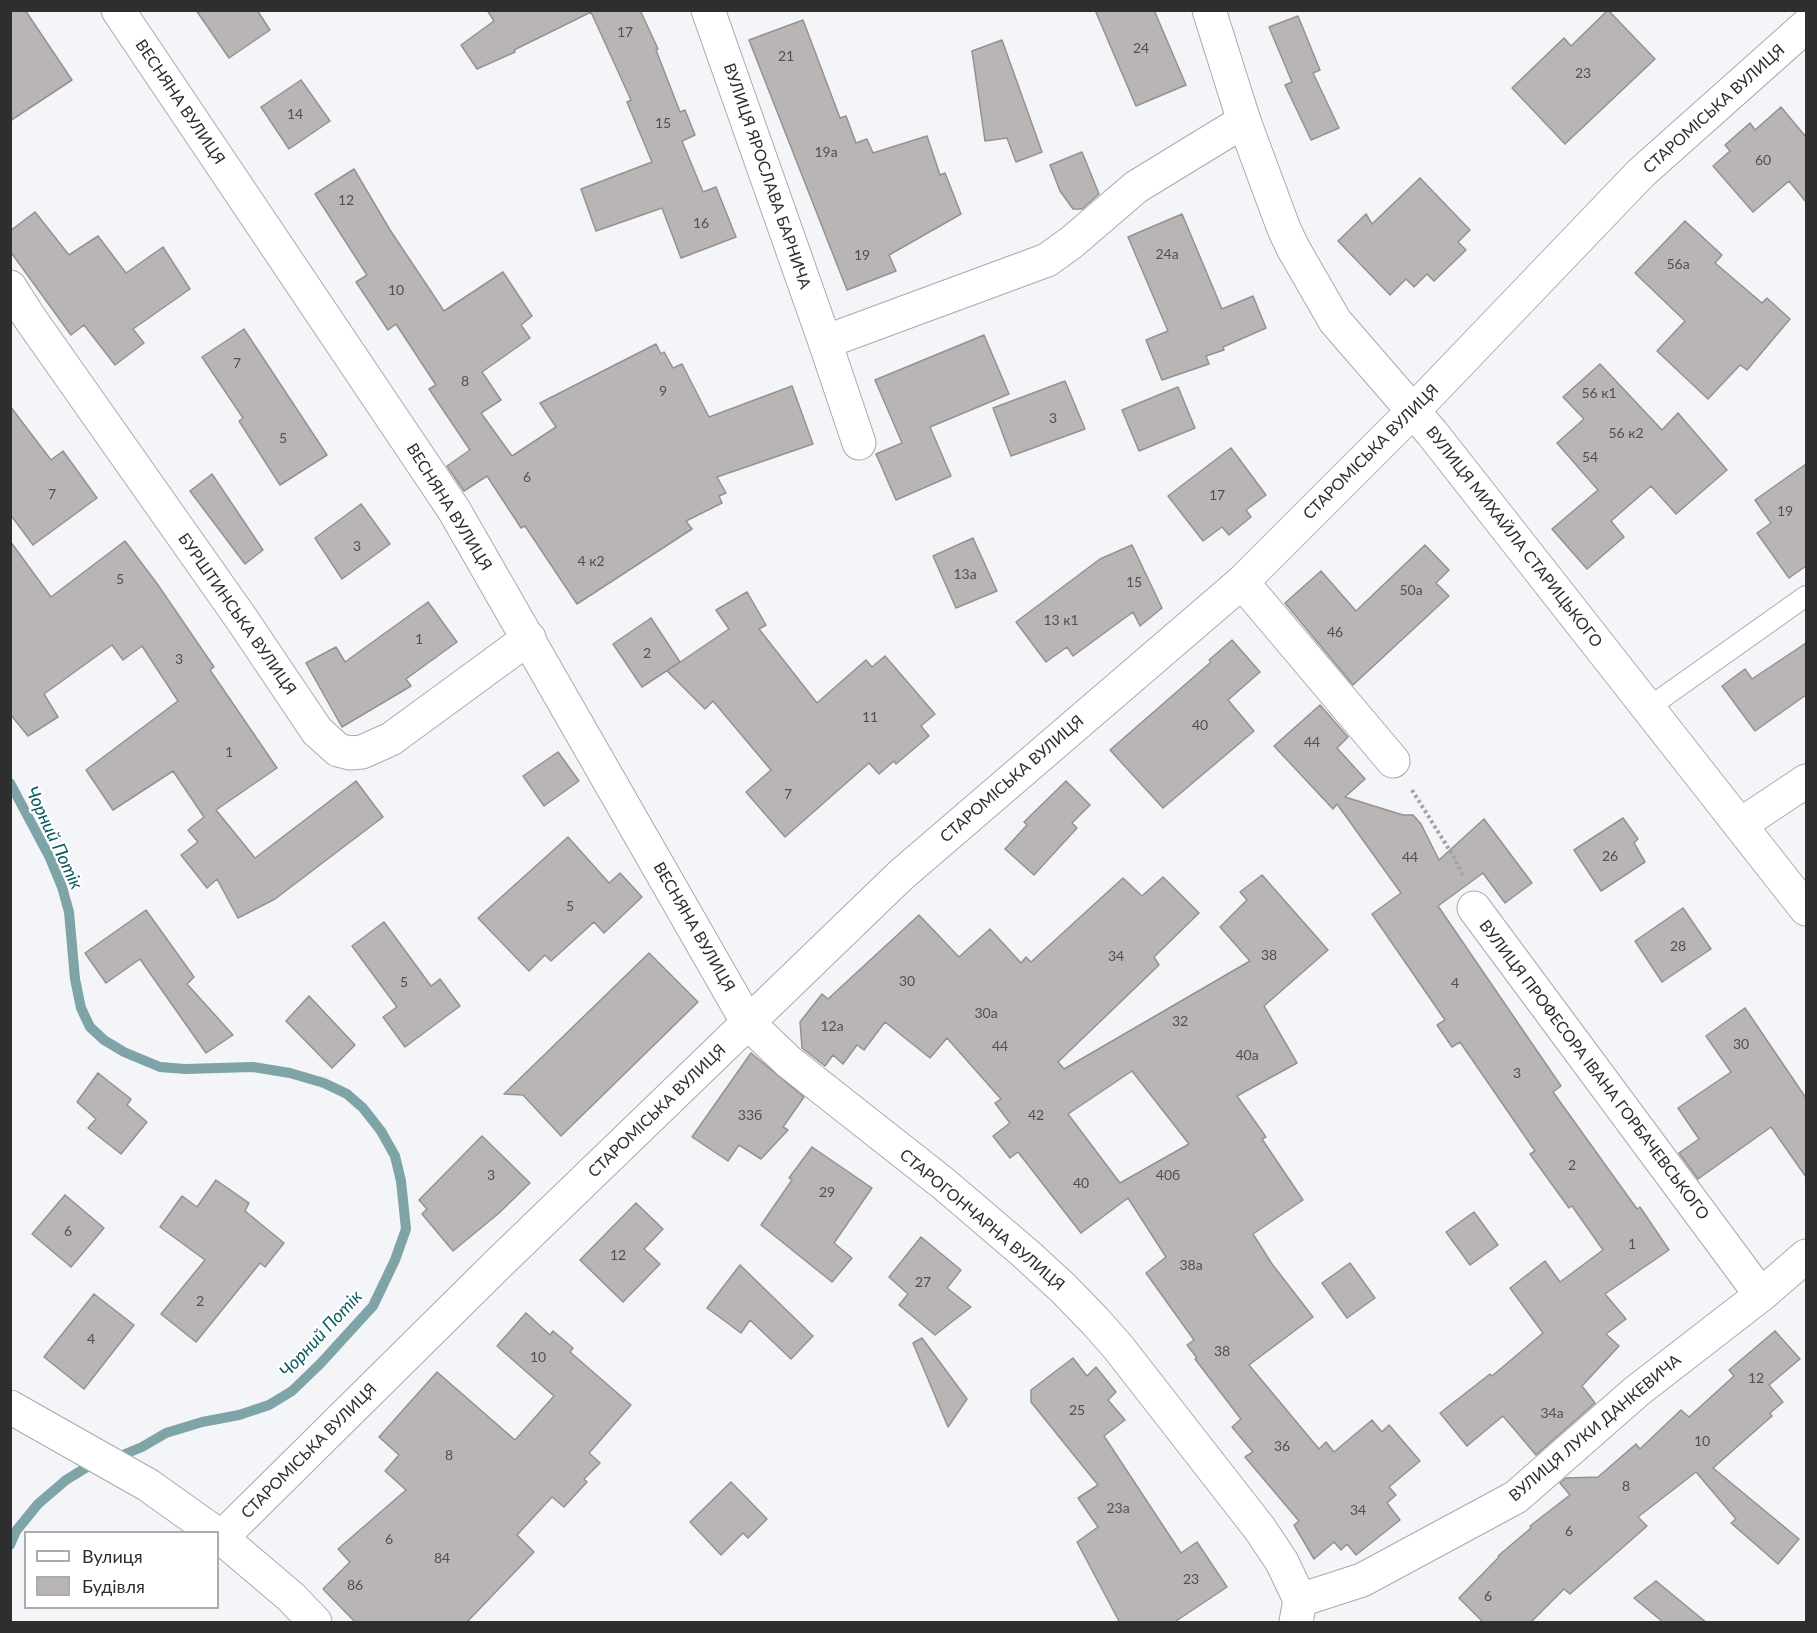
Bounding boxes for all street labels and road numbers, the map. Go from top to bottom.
street label: ВЕСНЯНА ВУЛИЦЯ [131,36,229,168]
street label: СТАРОМІСЬКА ВУЛИЦЯ [1639,40,1789,178]
street label: ВУЛИЦЯ ЯРОСЛАВА БАРНИЧА [719,61,815,291]
street label: СТАРОМІСЬКА ВУЛИЦЯ [1299,380,1443,524]
street label: ВУЛИЦЯ МИХАЙЛА СТАРИЦЬКОГО [1422,423,1606,651]
street label: ВЕСНЯНА ВУЛИЦЯ [402,440,496,574]
street label: БУРШТИНСЬКА ВУЛИЦЯ [174,530,300,698]
street label: СТАРОМІСЬКА ВУЛИЦЯ [936,711,1088,847]
street label: ВЕСНЯНА ВУЛИЦЯ [649,859,739,995]
street label: ВУЛИЦЯ ПРОФЕСОРА ІВАНА ГОРБАЧЕВСЬКОГО [1475,916,1713,1224]
street label: СТАРОМІСЬКА ВУЛИЦЯ [584,1040,730,1182]
street label: СТАРОГОНЧАРНА ВУЛИЦЯ [896,1145,1068,1295]
street label: ВУЛИЦЯ ЛУКИ ДАНКЕВИЧА [1505,1350,1685,1506]
street label: СТАРОМІСЬКА ВУЛИЦЯ [237,1379,381,1523]

